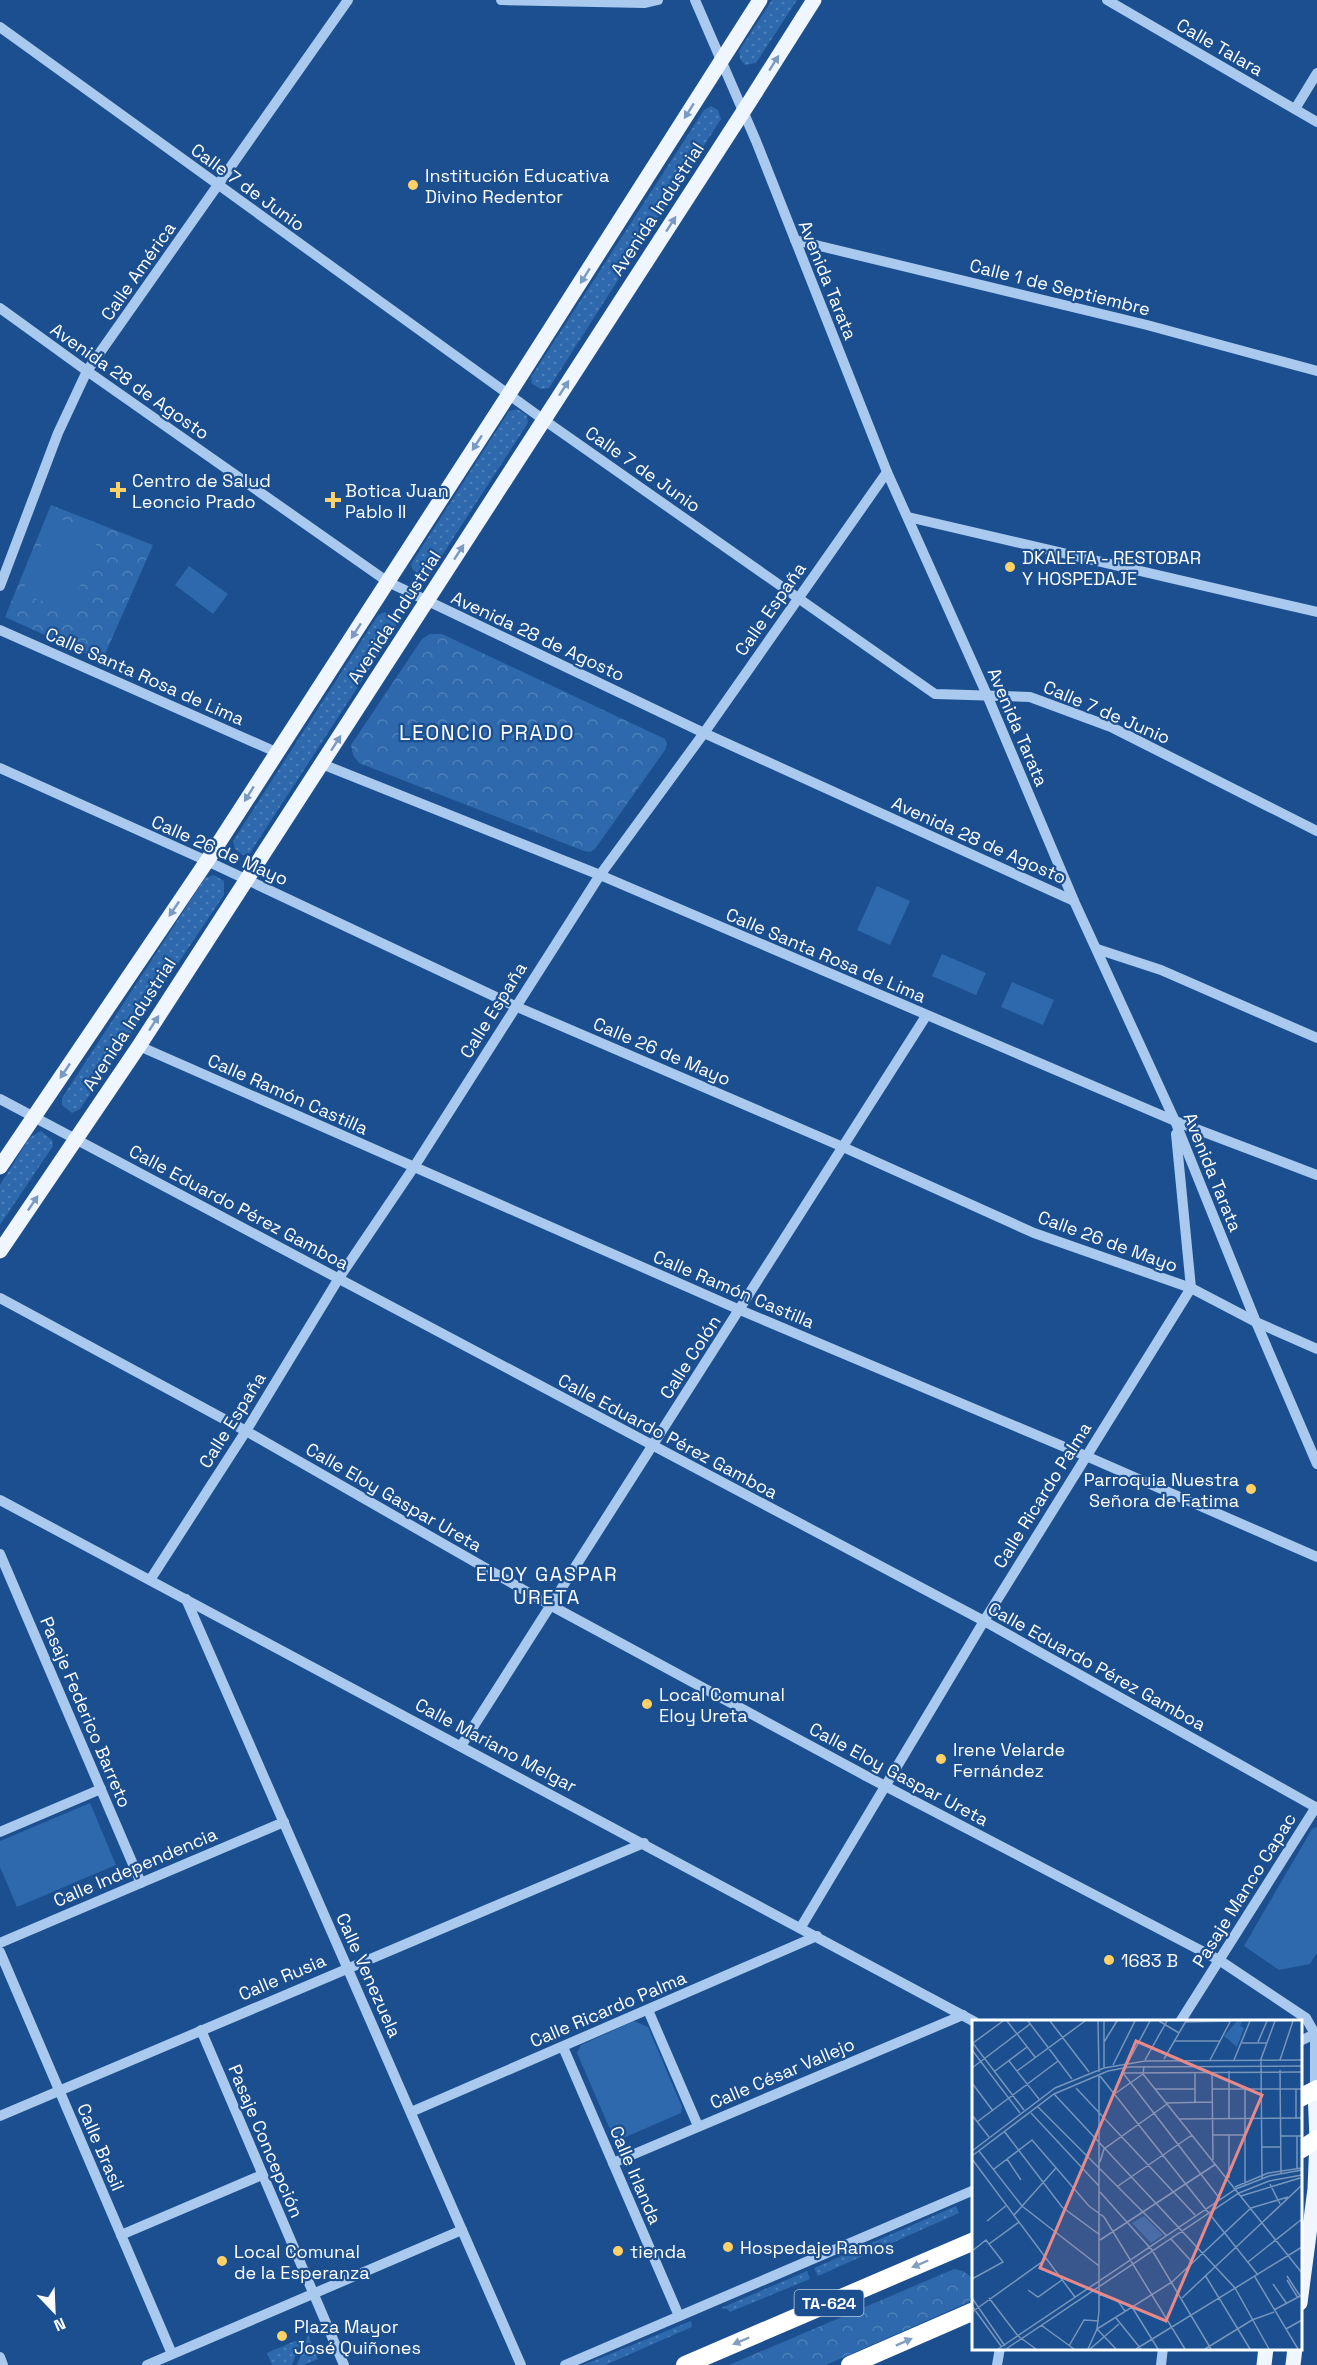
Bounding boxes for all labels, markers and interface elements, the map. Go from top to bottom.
street label: Calle Talara [1172,13,1268,81]
one-way arrow [769,54,780,71]
one-way arrow [684,103,695,119]
street label: Calle 7 de Junio [186,138,310,236]
street label: Avenida Industrial [605,138,709,280]
place label: Institución Educativa Divino Redentor [425,164,609,208]
marker: Institución Educativa Divino Redentor [406,178,420,192]
one-way arrow [665,216,676,233]
street label: Calle América [95,217,181,325]
street label: Avenida Tarata [794,217,862,343]
street label: Calle 1 de Septiembre [967,253,1153,321]
one-way arrow [579,268,590,284]
street label: Avenida 28 de Agosto [46,317,214,445]
one-way arrow [559,380,570,396]
street label: Calle 7 de Junio [581,421,705,517]
one-way arrow [472,435,483,452]
place label: Centro de Salud Leoncio Prado [132,469,271,513]
place label: Botica Juan Pablo II [345,479,449,523]
marker: Centro de Salud Leoncio Prado [109,481,127,499]
marker: Botica Juan Pablo II [326,493,340,507]
one-way arrow [453,544,464,560]
street label: Avenida Industrial [342,546,446,688]
place label: DKALETA - RESTOBAR Y HOSPEDAJE [1022,546,1201,590]
street label: Calle España [729,558,811,660]
marker: DKALETA - RESTOBAR Y HOSPEDAJE [1003,560,1017,574]
street label: Avenida 28 de Agosto [448,586,628,686]
street label: Calle Santa Rosa de Lima [42,622,248,730]
one-way arrow [351,623,362,639]
street label: Avenida Tarata [983,664,1053,790]
street label: Calle 7 de Junio [1040,675,1174,749]
district label: LEONCIO PRADO [399,719,575,746]
one-way arrow [330,735,341,751]
one-way arrow [244,786,255,803]
street label: Avenida 28 de Agosto [888,791,1070,889]
street label: Calle 26 de Mayo [148,810,292,890]
one-way arrow [169,901,180,918]
street label: Calle Santa Rosa de Lima [722,902,930,1008]
street label: Avenida Industrial [77,953,181,1095]
street label: Calle España [454,958,532,1062]
street label: Calle 26 de Mayo [590,1012,734,1090]
one-way arrow [148,1015,159,1032]
street label: Calle Ramón Castilla [204,1048,372,1140]
one-way arrow [59,1062,70,1079]
street label: Avenida Tarata [1179,1109,1247,1235]
street label: Calle Eduardo Pérez Gamboa [125,1139,353,1275]
one-way arrow [27,1195,39,1211]
street label: Calle 26 de Mayo [1035,1205,1181,1277]
street label: Calle Ramón Castilla [650,1245,818,1333]
street label: Calle Colón [654,1311,726,1403]
street label: Calle España [193,1368,271,1472]
street label: Calle Eduardo Pérez Gamboa [554,1368,782,1504]
street label: Calle Ricardo Palma [988,1418,1096,1572]
street label: Calle Eloy Gaspar Ureta [302,1437,486,1557]
place label: Parroquia Nuestra Señora de Fatima [1084,1468,1239,1512]
marker: Parroquia Nuestra Señora de Fatima [1244,1482,1258,1496]
district label: ELOY GASPAR URETA [476,1561,618,1610]
street label: Calle Eduardo Pérez Gamboa [984,1596,1210,1736]
street label: Pasaje Federico Barreto [35,1613,137,1811]
place label: Local Comunal Eloy Ureta [659,1683,785,1727]
street label: Calle Mariano Melgar [411,1693,581,1797]
marker: Local Comunal Eloy Ureta [640,1697,654,1711]
street label: Calle Eloy Gaspar Ureta [805,1717,993,1831]
place label: Irene Velarde Fernández [953,1738,1065,1782]
marker: Irene Velarde Fernández [934,1752,948,1766]
street label: Pasaje Manco Capac [1187,1808,1301,1972]
street label: Calle Independencia [50,1822,220,1912]
street label: Calle Venezuela [331,1909,407,2041]
street label: Calle Rusia [235,1948,329,2006]
place label: 1683 B [1121,1949,1178,1972]
marker: 1683 B [1102,1953,1116,1967]
street label: Calle Ricardo Palma [526,1966,690,2052]
inset map [972,2020,1302,2350]
street label: Calle César Vallejo [706,2032,858,2114]
street label: Pasaje Concepción [223,2061,309,2221]
street label: Calle Brasil [72,2100,130,2194]
street label: Calle Irlanda [605,2122,667,2228]
place label: Hospedaje Ramos [740,2236,894,2259]
place label: Local Comunal de la Esperanza [234,2240,370,2284]
place label: tienda [630,2240,686,2263]
marker: Hospedaje Ramos [721,2240,735,2254]
marker: tienda [611,2244,625,2258]
marker: Local Comunal de la Esperanza [215,2254,229,2268]
one-way arrow [910,2259,928,2269]
north arrow [24,2281,84,2341]
road number: TA-624 [794,2290,864,2316]
text: N [51,2313,69,2336]
place label: Plaza Mayor José Quiñones [294,2315,421,2359]
marker: Plaza Mayor José Quiñones [275,2329,289,2343]
one-way arrow [731,2336,749,2346]
one-way arrow [895,2337,912,2346]

